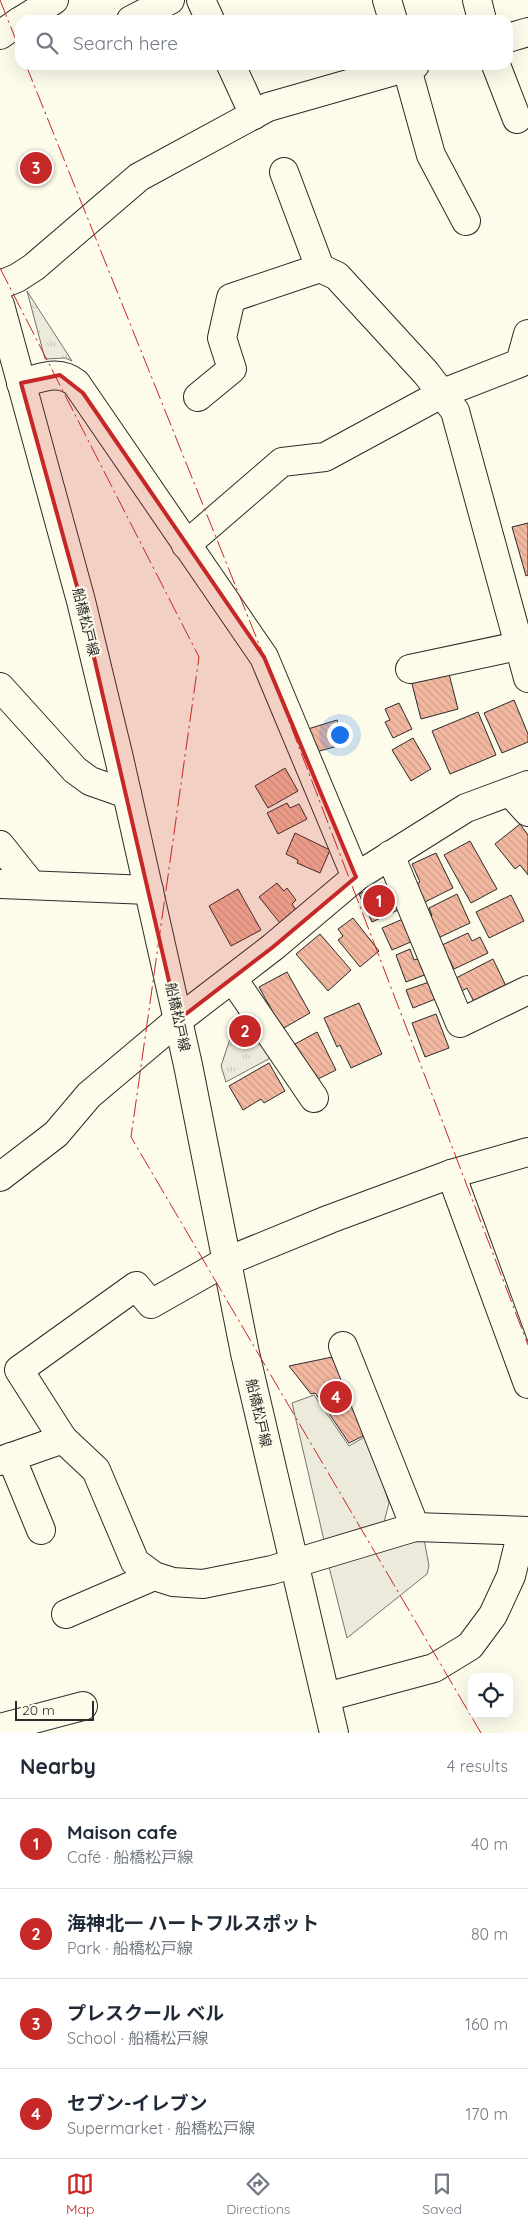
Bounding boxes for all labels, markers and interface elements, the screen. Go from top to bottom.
search box [15,15,513,70]
icon: search [33,29,61,57]
text: Search here [73,31,178,55]
pin: 3 [20,149,52,187]
street label: 船橋松戸線 [69,586,103,658]
your location [327,722,353,748]
pin: 1 [363,882,395,920]
street label: 船橋松戸線 [162,981,194,1053]
pin: 2 [229,1012,261,1050]
street label: 船橋松戸線 [242,1377,276,1449]
pin: 4 [320,1378,352,1416]
map controls [468,1673,513,1718]
button: locate [468,1673,513,1718]
scale bar [15,1698,94,1721]
text: 20 m [22,1701,55,1719]
text: Nearby [20,1753,96,1779]
text: 4 results [447,1756,508,1776]
text: Maison cafe [67,1820,177,1844]
text: 1 [33,1834,39,1854]
text: 40 m [471,1834,508,1854]
text: Café · 船橋松戸線 [67,1847,193,1867]
text: 海神北一 ハートフルスポット [67,1911,319,1935]
text: 2 [31,1924,41,1944]
text: 80 m [471,1924,508,1944]
text: Park · 船橋松戸線 [67,1938,193,1958]
text: プレスクール ベル [67,2001,224,2025]
text: 3 [32,2014,40,2034]
text: 160 m [465,2014,508,2034]
text: School · 船橋松戸線 [67,2028,208,2048]
text: セブン-イレブン [67,2091,208,2115]
text: 4 [31,2104,41,2124]
text: 170 m [465,2104,508,2124]
text: Supermarket · 船橋松戸線 [67,2118,255,2138]
tab: Map [66,2170,94,2218]
tab: Directions [226,2170,290,2218]
tab: Saved [422,2170,462,2218]

